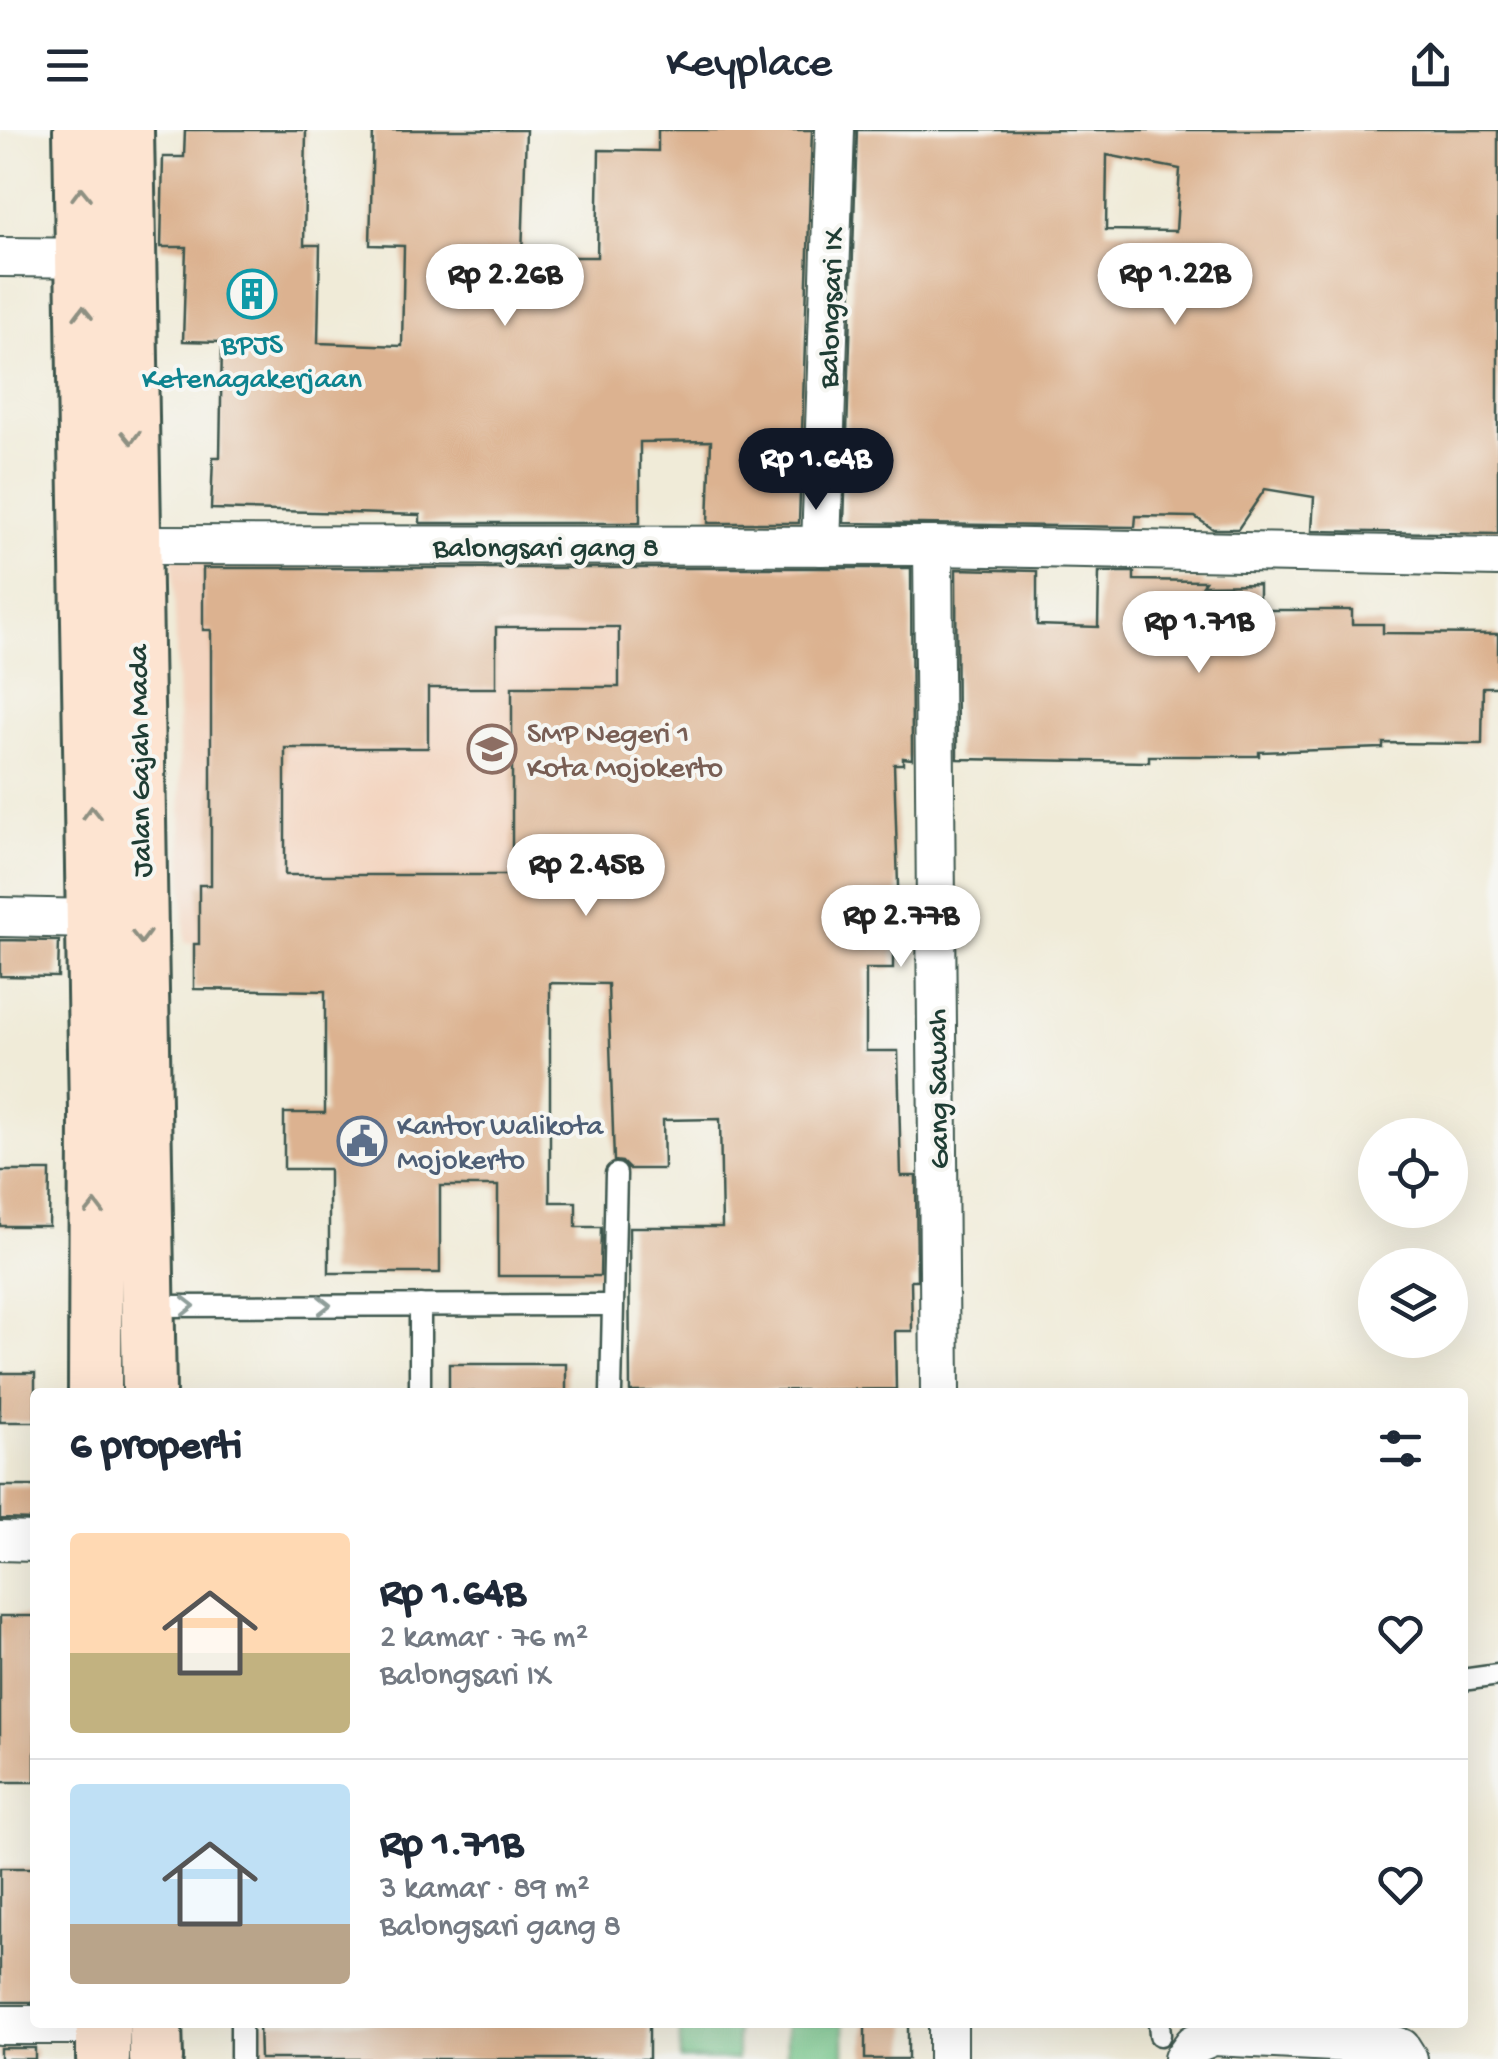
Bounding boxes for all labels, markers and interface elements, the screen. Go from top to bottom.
icon: menu [40,38,95,93]
icon: share [1403,38,1458,93]
text: Keyplace [666,39,832,92]
one-way arrow [70,185,92,200]
street label: Balongsari IX [813,226,854,390]
pin: Rp 1.22B [1072,243,1278,328]
pin: Rp 2.26B [402,244,608,329]
text: Rp 1.22B [1120,256,1230,294]
text: Rp 2.26B [448,257,562,295]
building icon: BPJS Ketenagakerjaan [226,268,278,320]
one-way arrow [72,304,94,320]
place label: BPJS Ketenagakerjaan [142,330,362,399]
pin: Rp 1.64B [713,428,919,513]
one-way arrow [121,430,142,446]
text: Rp 1.64B [761,441,871,479]
street label: Balongsari gang 8 [432,533,659,568]
pin: Rp 1.71B [1096,591,1302,676]
text: Rp 1.71B [1145,604,1253,642]
street label: Jalan Gajah Mada [123,643,162,878]
place label: SMP Negeri 1 Kota Mojokerto [527,719,723,788]
school or university icon: SMP Negeri 1 Kota Mojokerto [466,723,518,775]
one-way arrow [82,804,103,820]
pin: Rp 2.45B [483,834,689,919]
text: Rp 2.45B [529,847,643,885]
pin: Rp 2.77B [798,885,1004,970]
text: Rp 2.77B [843,898,959,936]
one-way arrow [130,930,152,946]
street label: Gang Sawah [922,1008,959,1170]
place label: Kantor Walikota Mojokerto [397,1111,604,1180]
public building icon: Kantor Walikota Mojokerto [336,1115,388,1167]
map controls [1358,1118,1468,1358]
button: locate [1358,1118,1468,1228]
one-way arrow [84,1199,106,1214]
button: layers [1358,1248,1468,1358]
one-way arrow [180,1295,196,1317]
one-way arrow [316,1295,332,1316]
icon: filters [1373,1421,1428,1476]
text: 6 properti [70,1424,242,1473]
text: Rp 1.64B [380,1571,525,1620]
icon: home [150,1573,270,1693]
icon: heart [1373,1606,1428,1661]
text: 2 kamar · 76 m² [380,1620,588,1658]
text: Balongsari IX [380,1658,551,1696]
text: Rp 1.71B [380,1822,523,1871]
icon: home [150,1824,270,1944]
icon: heart [1373,1857,1428,1912]
text: 3 kamar · 89 m² [380,1871,590,1909]
text: Balongsari gang 8 [380,1909,621,1947]

